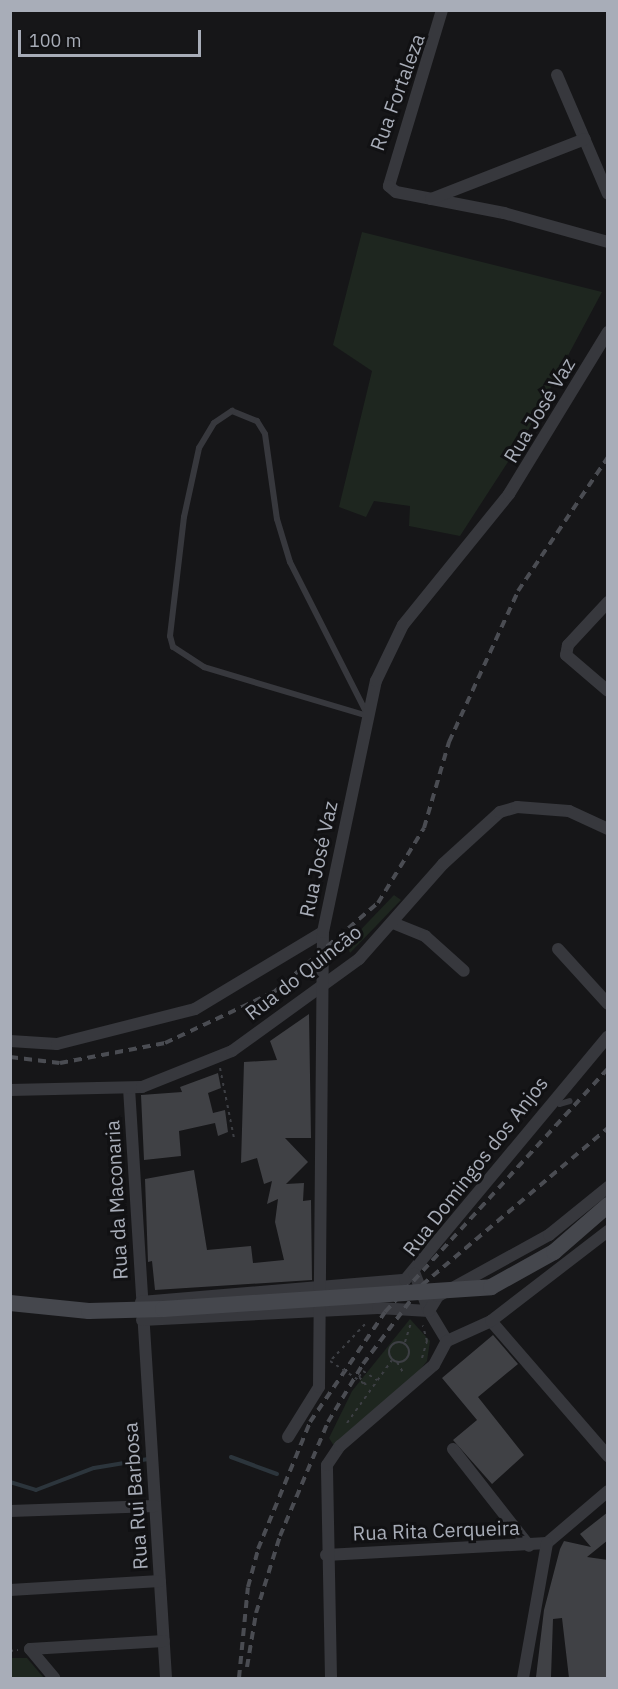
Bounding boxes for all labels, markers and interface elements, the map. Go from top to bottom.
scale bar [21,18,204,56]
text: 100 m [29,29,81,52]
street label: Rua Fortaleza [365,30,429,154]
street label: Rua José Vaz [498,353,580,467]
street label: Rua José Vaz [294,799,342,919]
street label: Rua do Quincão [240,919,366,1025]
street label: Rua Domingos dos Anjos [397,1071,553,1261]
street label: Rua da Maconaria [100,1120,132,1280]
street label: Rua Rui Barbosa [118,1421,152,1571]
street label: Rua Rita Cerqueira [352,1515,520,1545]

